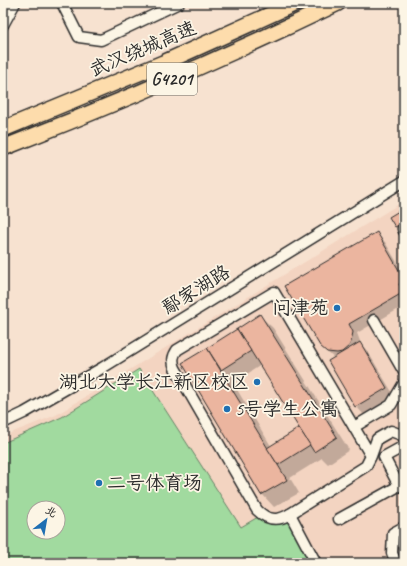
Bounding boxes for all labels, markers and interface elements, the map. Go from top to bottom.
street label: 武汉绕城高速 [86,16,200,82]
road number: G4201 [147,63,197,95]
street label: 鄢家湖路 [157,260,235,320]
place label: 问津苑 [272,296,329,320]
marker: 问津苑 [332,303,342,313]
place label: 湖北大学长江新区校区 [59,370,249,394]
marker: 湖北大学长江新区校区 [252,377,262,387]
place label: 5号学生公寓 [235,397,339,421]
marker: 5号学生公寓 [222,404,232,414]
place label: 二号体育场 [107,471,202,495]
marker: 二号体育场 [94,478,104,488]
north arrow [26,500,66,540]
text: 北 [43,503,59,520]

